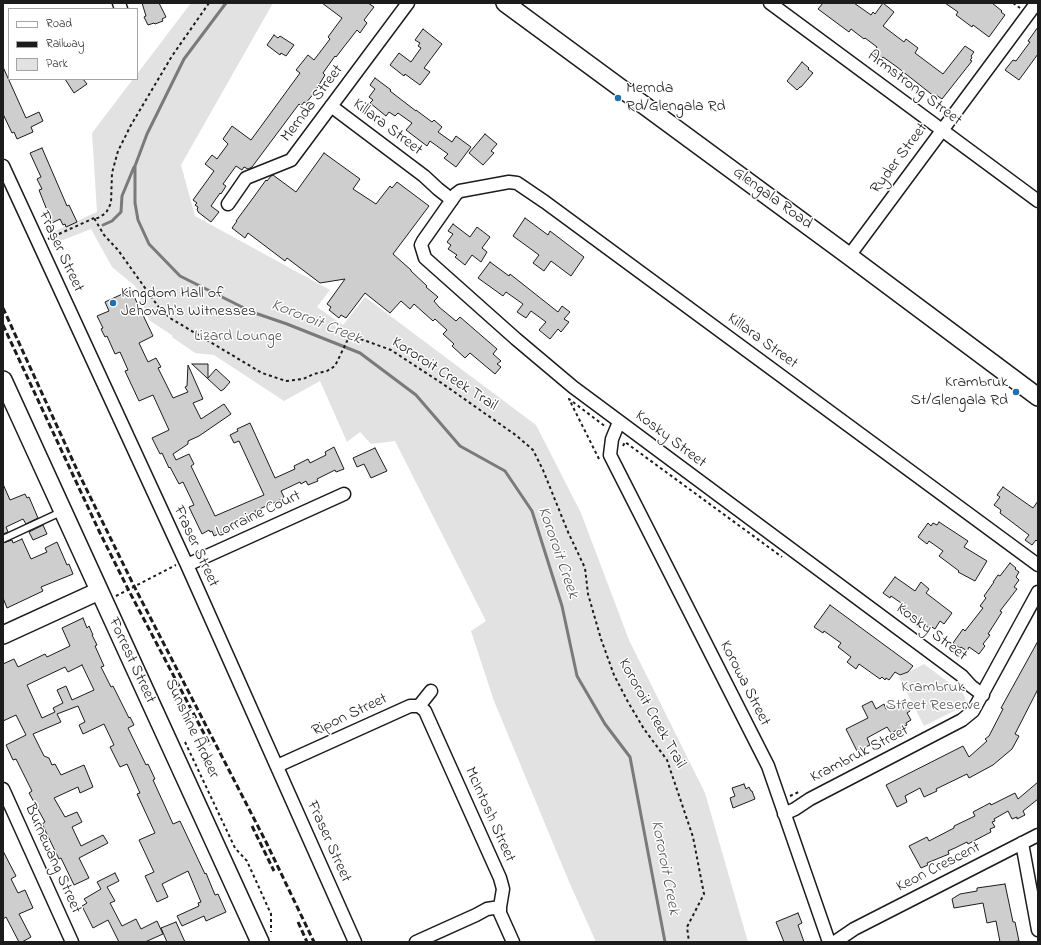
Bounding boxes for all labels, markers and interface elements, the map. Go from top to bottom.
legend [8,8,138,80]
text: Road [46,15,72,33]
text: Railway [46,35,84,53]
street label: Armstrong Street [863,47,965,131]
text: Park [46,55,68,73]
street label: Mernda Street [278,62,348,146]
place label: Mernda Rd/Glengala Rd [626,79,726,117]
marker: Mernda Rd/Glengala Rd [613,93,623,103]
street label: Killara Street [348,95,426,161]
street label: Ryder Street [867,120,933,198]
street label: Glengala Road [728,164,816,234]
street label: Fraser Street [33,208,87,296]
place label: Kingdom Hall of Jehovah's Witnesses [121,284,256,322]
water label: Kororoit Creek [268,296,364,350]
marker: Kingdom Hall of Jehovah's Witnesses [108,298,118,308]
street label: Killara Street [723,310,801,374]
park label: Lizard Lounge [194,327,282,347]
street label: Kororoit Creek Trail [387,334,501,416]
place label: Krambruk St/Glengala Rd [911,373,1008,411]
marker: Krambruk St/Glengala Rd [1011,387,1021,397]
street label: Kosky Street [631,407,709,473]
street label: Lorraine Court [214,487,304,543]
street label: Fraser Street [168,503,222,591]
water label: Kororoit Creek [532,504,582,602]
street label: Kosky Street [892,600,970,666]
street label: Forrest Street [103,615,159,707]
street label: Korowa Street [714,638,774,730]
street label: Kororoit Creek Trail [613,656,689,772]
street label: Sunshine Ardeer [159,676,223,782]
park label: Krambruk Street Reserve [886,678,980,716]
street label: Ripon Street [309,690,391,742]
street label: Krambruk Street [808,722,912,788]
street label: McIntosh Street [459,764,519,866]
street label: Fraser Street [301,798,355,886]
street label: Burnewang Street [19,801,85,917]
water label: Kororoit Creek [645,819,683,917]
street label: Keon Crescent [894,839,984,897]

